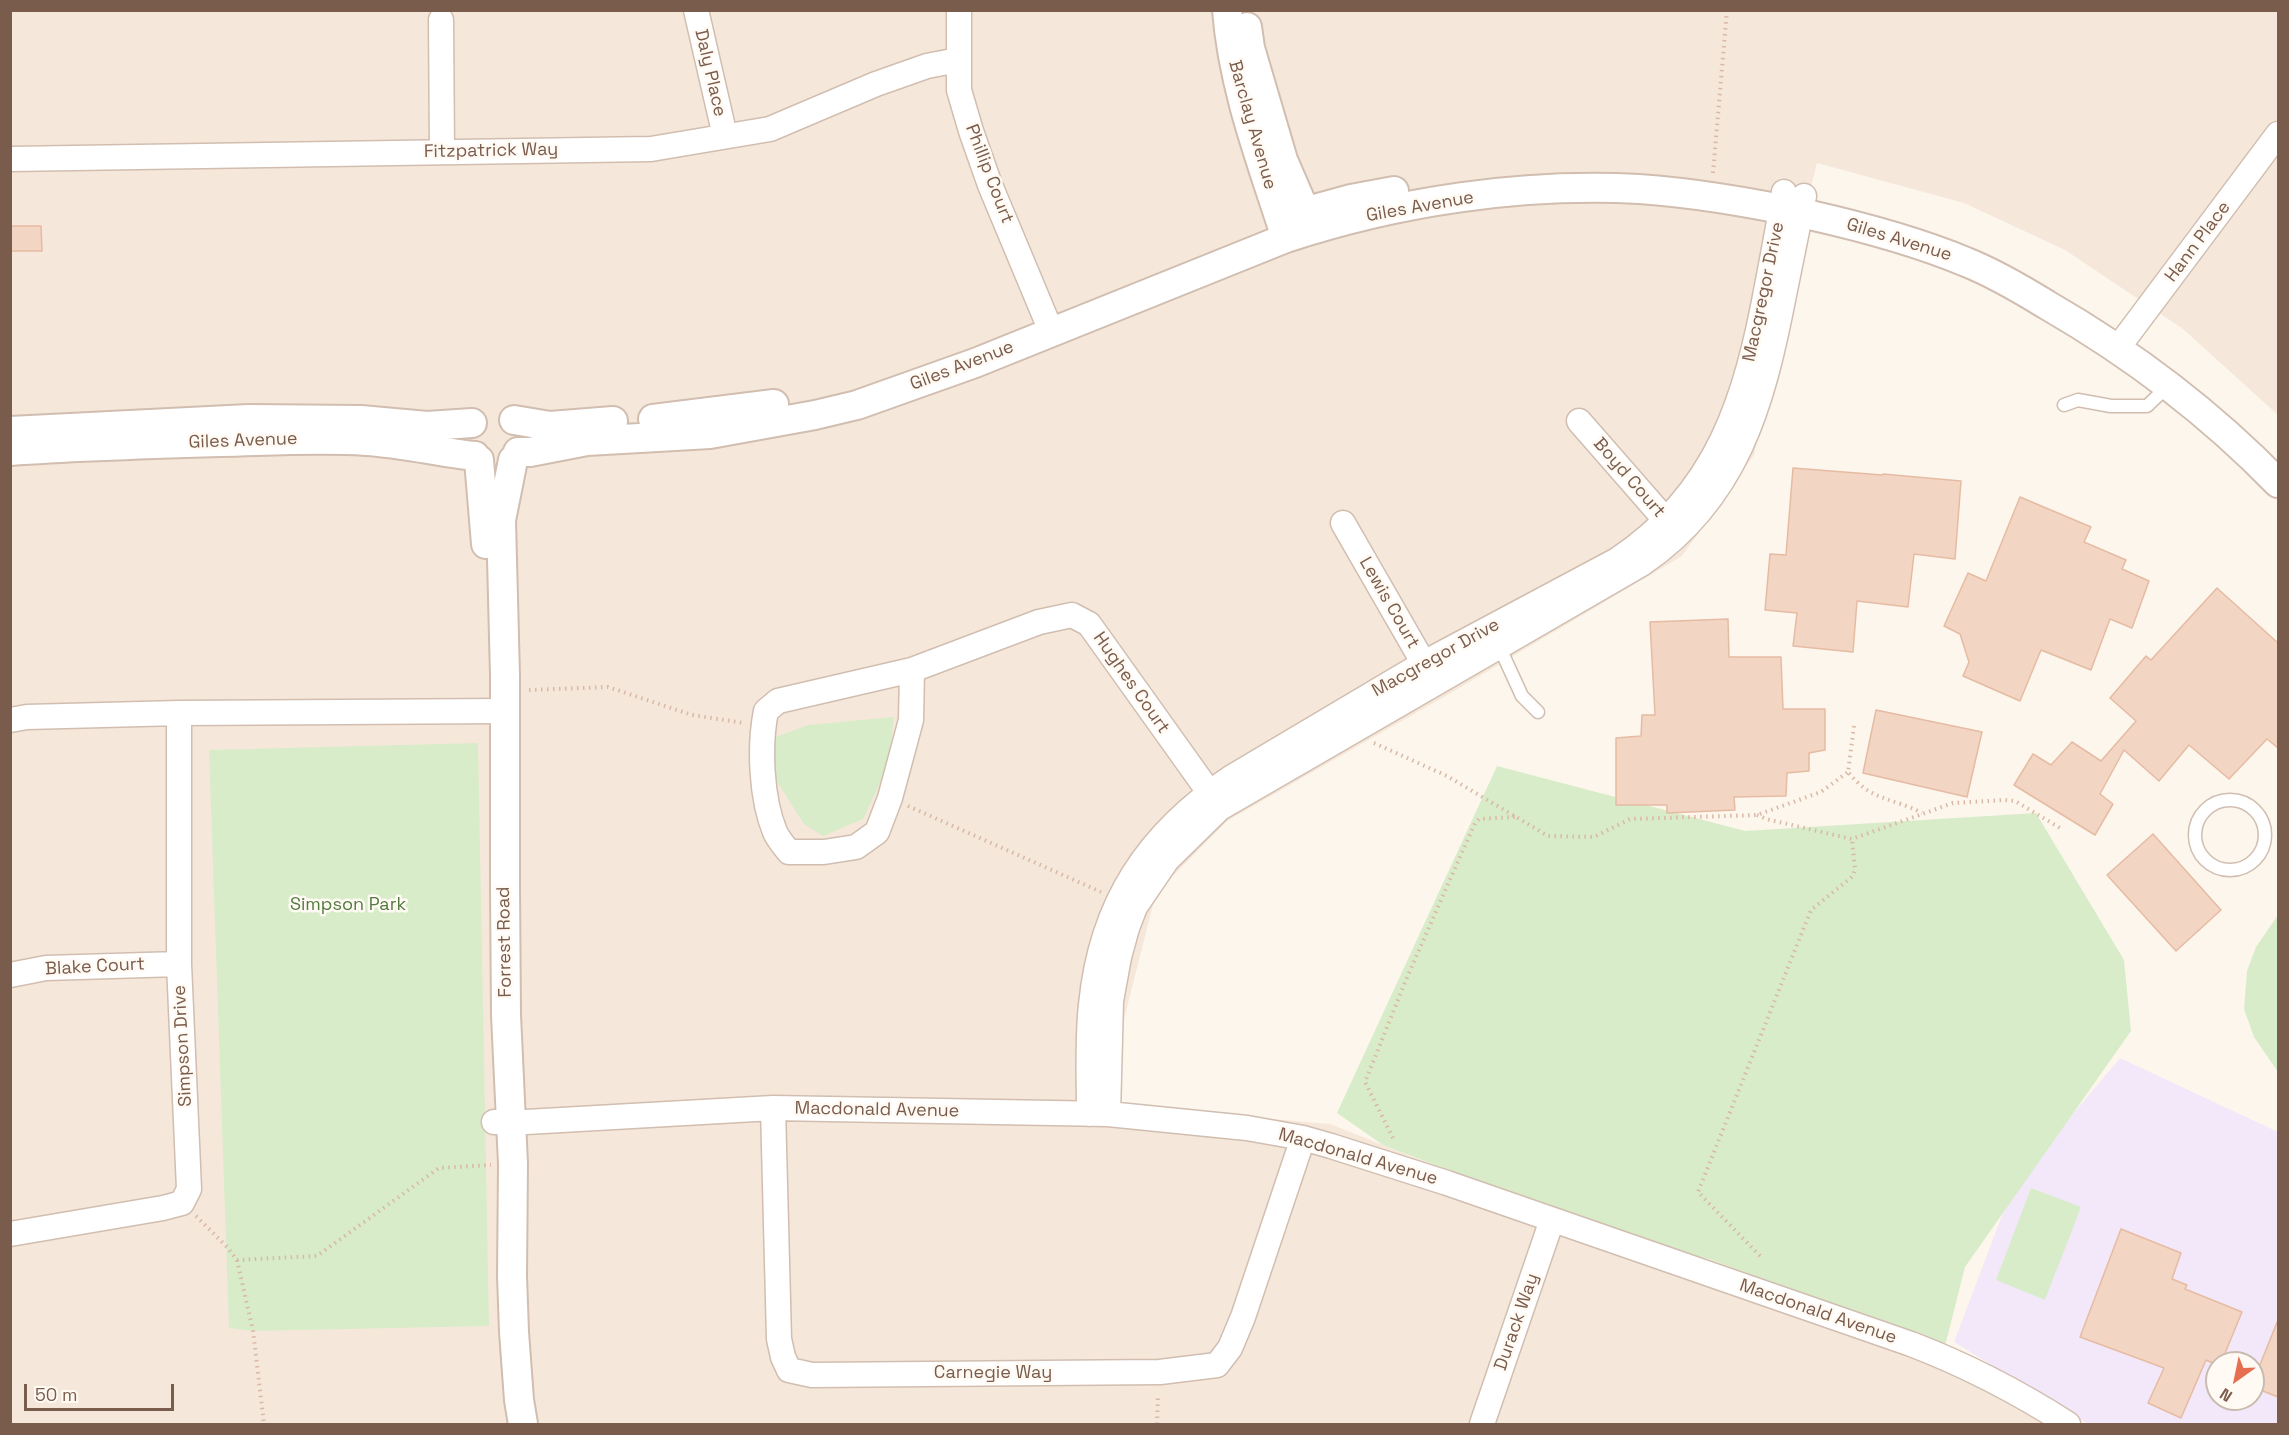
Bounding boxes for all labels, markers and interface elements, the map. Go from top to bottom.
street label: Daly Place [689,27,731,119]
street label: Barclay Avenue [1223,58,1281,192]
street label: Phillip Court [960,121,1018,227]
street label: Fitzpatrick Way [424,139,558,163]
street label: Giles Avenue [1364,187,1476,227]
street label: Hann Place [2161,197,2235,287]
street label: Giles Avenue [1844,214,1954,266]
street label: Macgregor Drive [1739,220,1789,364]
street label: Giles Avenue [907,336,1017,396]
street label: Giles Avenue [188,428,298,454]
street label: Boyd Court [1588,434,1670,522]
street label: Lewis Court [1354,553,1424,653]
street label: Macgregor Drive [1369,614,1503,702]
street label: Hughes Court [1088,628,1174,738]
street label: Forrest Road [493,886,517,998]
park label: Simpson Park [290,894,406,916]
street label: Blake Court [45,954,145,980]
street label: Simpson Drive [169,985,197,1107]
street label: Macdonald Avenue [794,1098,960,1122]
street label: Macdonald Avenue [1276,1124,1440,1190]
street label: Durack Way [1490,1271,1544,1373]
street label: Macdonald Avenue [1737,1275,1899,1349]
north arrow [2205,1351,2265,1411]
street label: Carnegie Way [934,1362,1052,1384]
scale bar [27,1372,177,1410]
text: 50 m [35,1383,77,1406]
text: N [2216,1383,2236,1407]

